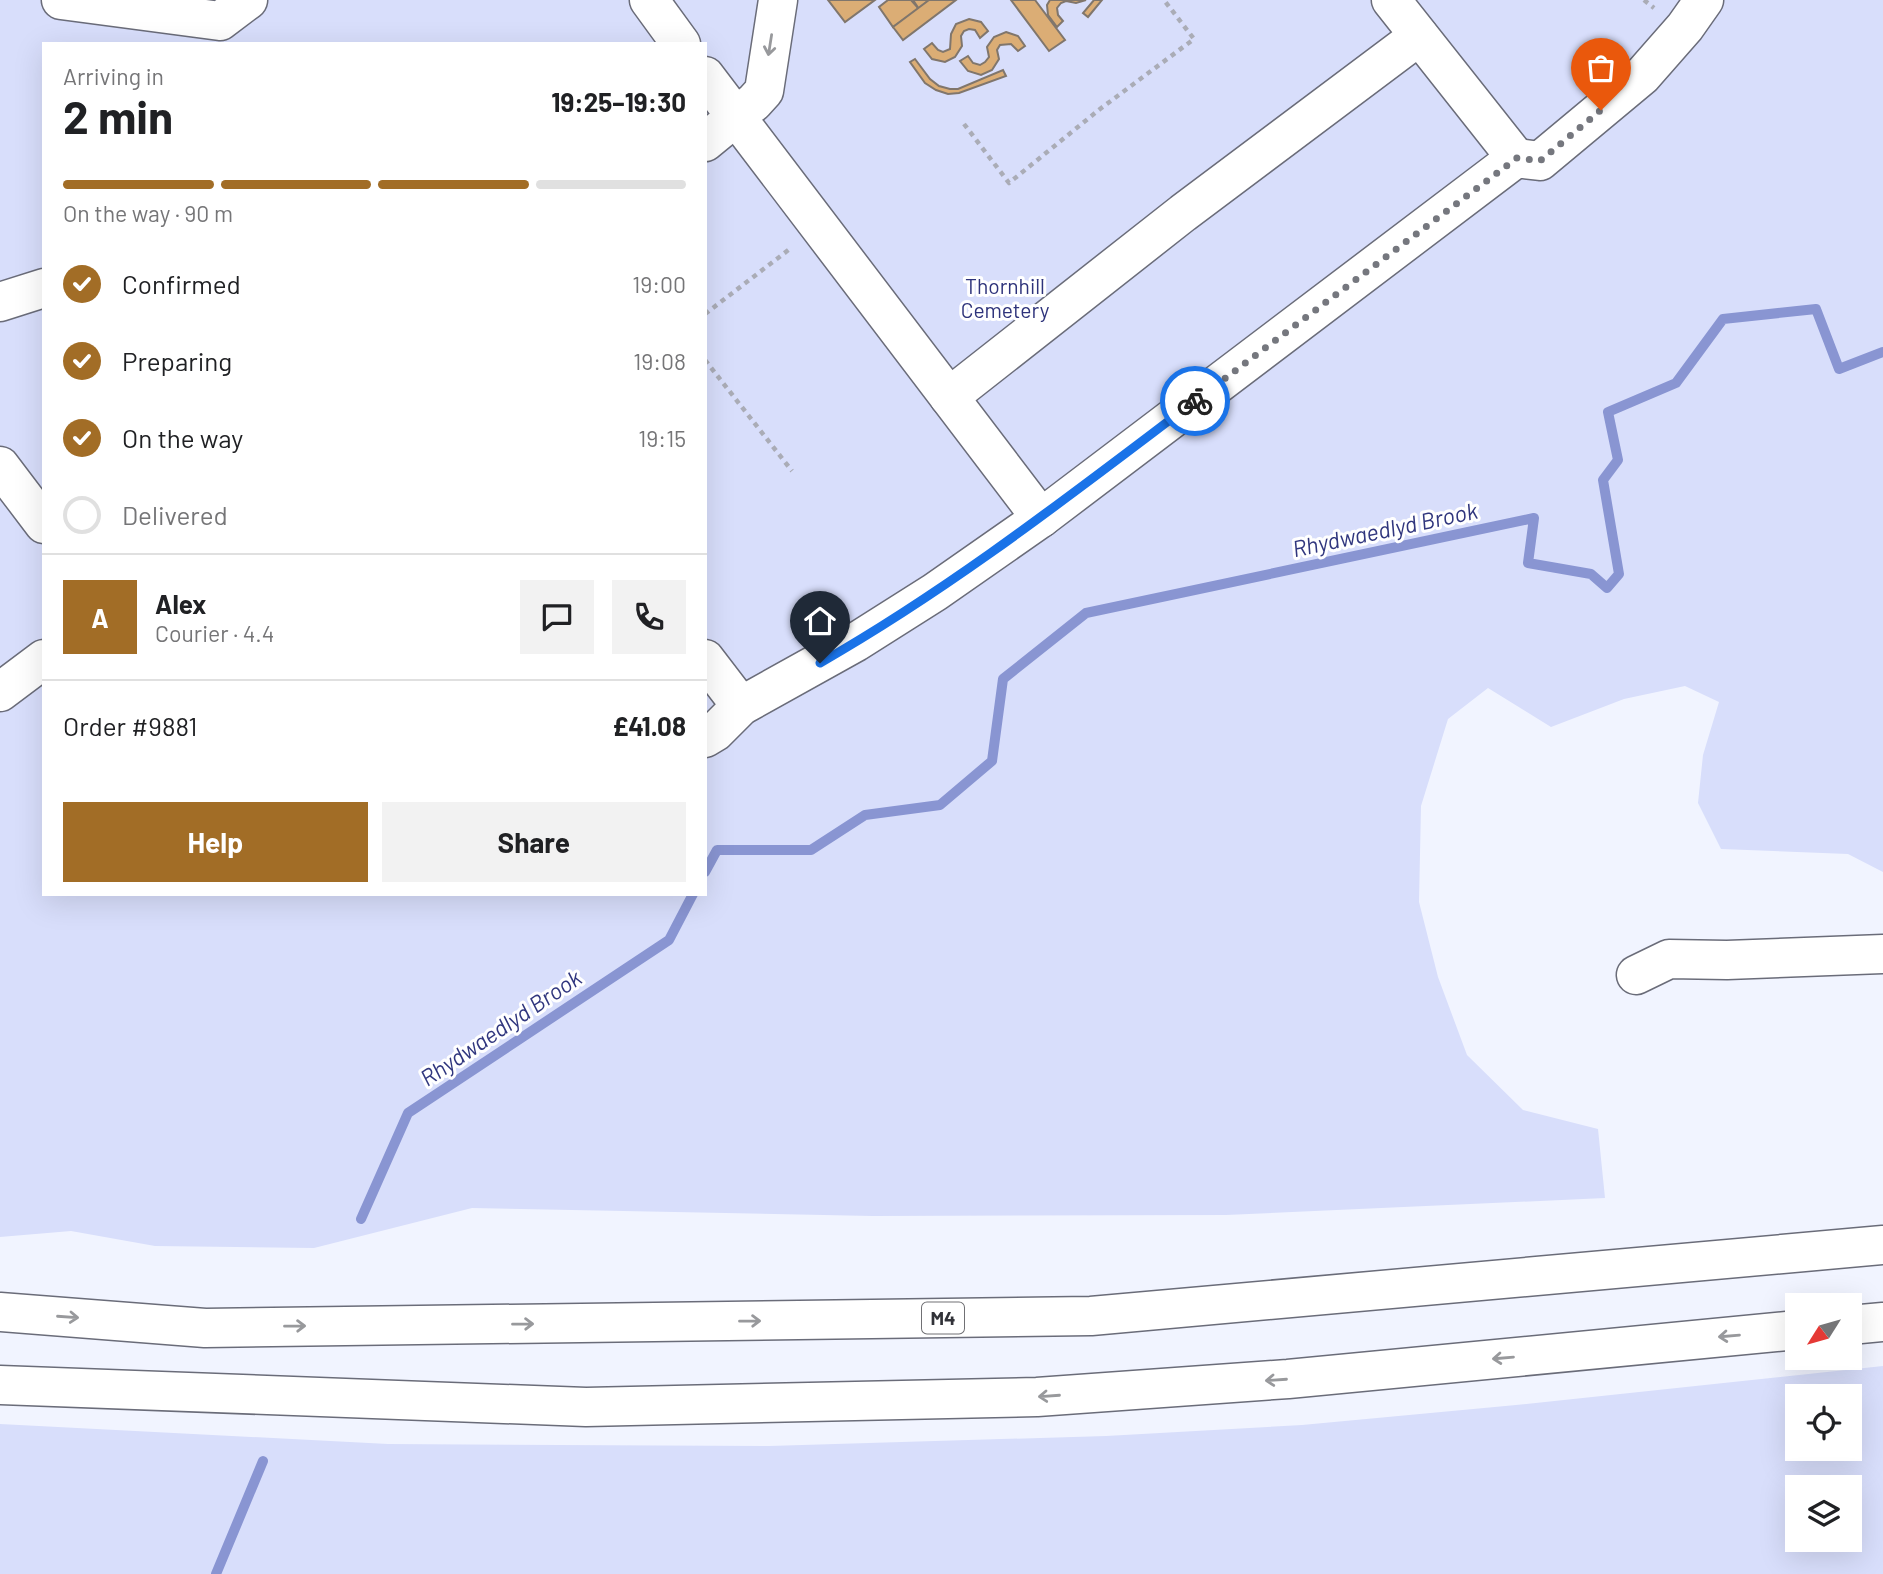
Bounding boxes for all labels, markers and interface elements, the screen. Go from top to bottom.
one-way arrow [764,34,777,56]
pin [1571,38,1631,110]
icon: bag [1582,49,1620,87]
text: Arriving in [63,62,164,90]
text: 19:25–19:30 [551,86,686,117]
text: 2 min [63,88,173,143]
text: On the way · 90 m [63,199,233,227]
icon: check [63,265,101,303]
text: Confirmed [122,268,241,299]
text: 19:00 [632,270,686,298]
park label: Thornhill Cemetery [961,273,1050,322]
icon: check [63,342,101,380]
text: Preparing [122,345,232,376]
text: 19:08 [633,347,686,375]
courier [1160,366,1230,436]
icon: bike [1176,382,1214,420]
icon: check [63,419,101,457]
text: On the way [122,422,243,453]
text: 19:15 [638,424,686,452]
water label: Rhydwaedlyd Brook [1290,496,1480,562]
text: Delivered [122,499,228,530]
button: chat [520,580,594,654]
button: phone [612,580,686,654]
text: Alex [155,588,206,619]
pin [790,591,850,663]
text: A [91,602,109,633]
icon: home [801,602,839,640]
text: Courier · 4.4 [155,619,274,647]
text: Order #9881 [63,710,197,741]
text: £41.08 [612,710,686,741]
button: Help [63,802,368,882]
button: Share [382,802,686,882]
water label: Rhydwaedlyd Brook [414,963,586,1091]
north arrow [1785,1293,1862,1370]
map controls [1785,1293,1862,1552]
road number: M4 [922,1302,964,1334]
one-way arrow [56,1311,79,1324]
one-way arrow [738,1314,761,1328]
one-way arrow [511,1317,534,1330]
one-way arrow [283,1320,306,1333]
one-way arrow [1719,1330,1741,1343]
one-way arrow [1492,1352,1515,1365]
one-way arrow [1265,1373,1288,1386]
button: locate [1785,1384,1862,1461]
one-way arrow [1039,1390,1061,1403]
button: layers [1785,1475,1862,1552]

